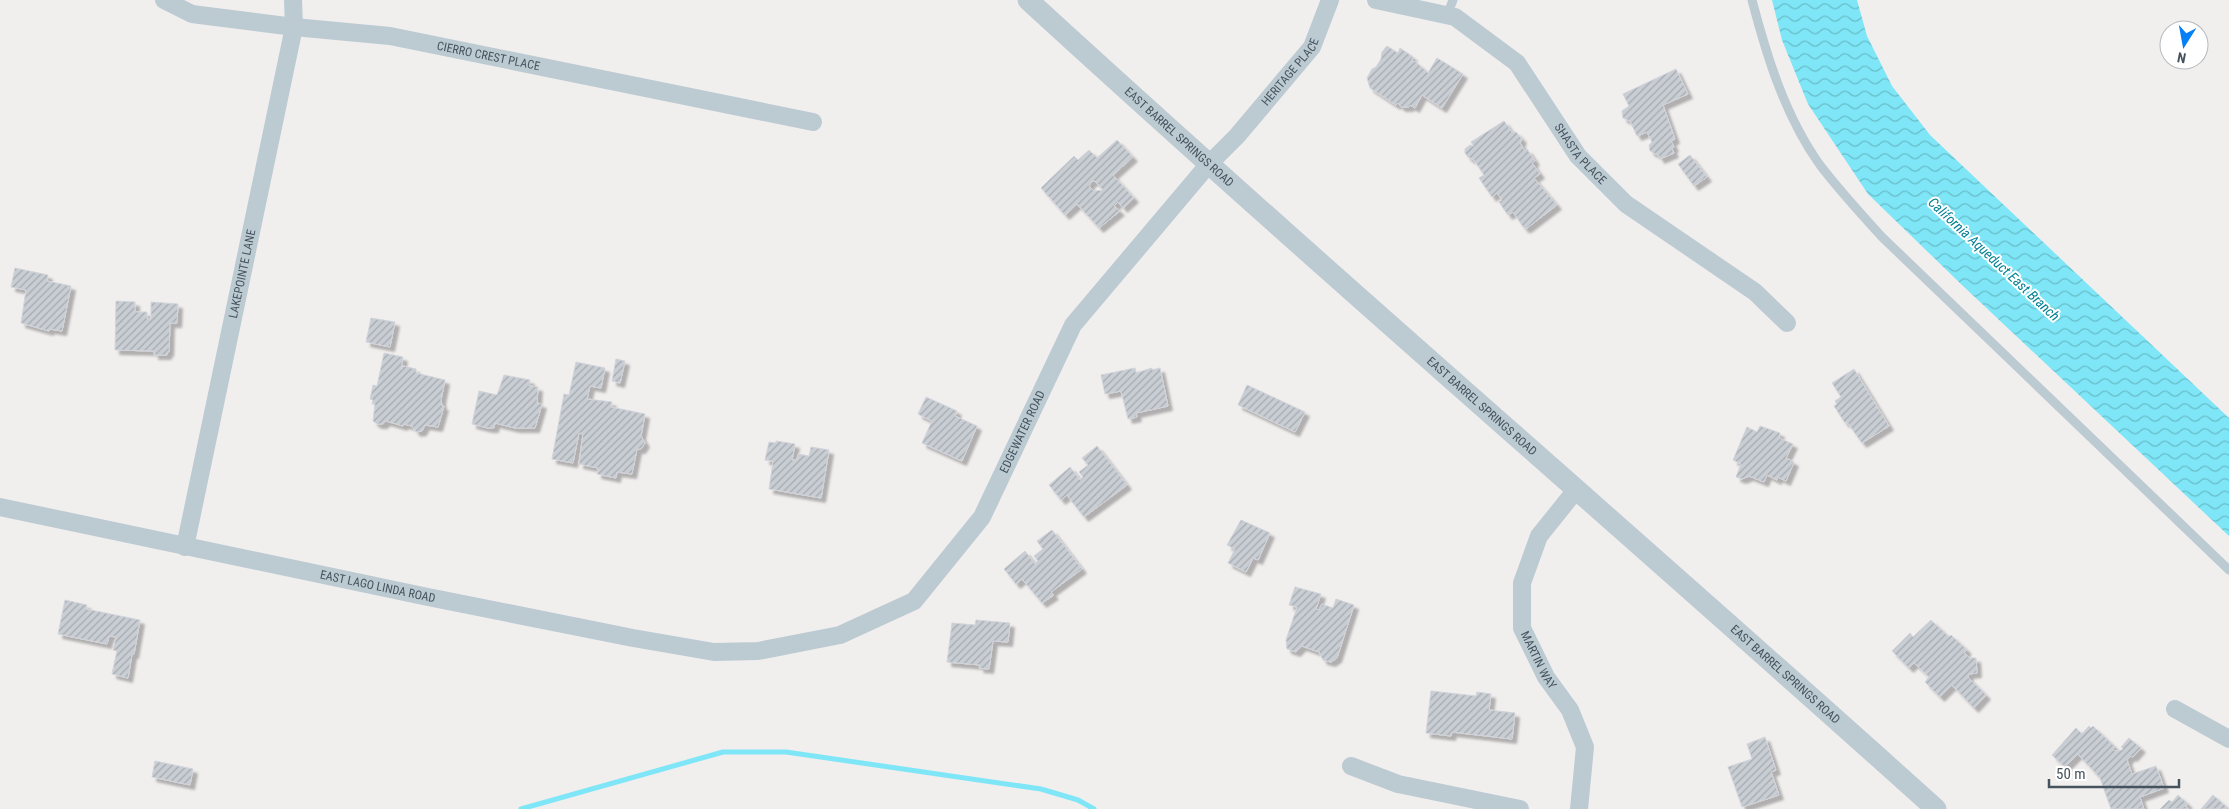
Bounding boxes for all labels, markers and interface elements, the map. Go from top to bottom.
north arrow [2159,20,2209,70]
street label: HERITAGE PLACE [1259,36,1322,109]
street label: CIERRO CREST PLACE [436,39,541,73]
text: N [2176,49,2187,66]
street label: EAST BARREL SPRINGS ROAD [1122,84,1237,190]
street label: SHASTA PLACE [1552,121,1609,187]
water label: California Aqueduct East Branch [1925,194,2063,324]
street label: LAKEPOINTE LANE [226,228,258,320]
street label: EAST BARREL SPRINGS ROAD [1424,354,1540,458]
street label: EDGEWATER ROAD [997,388,1048,475]
street label: EAST LAGO LINDA ROAD [319,567,437,605]
street label: EAST BARREL SPRINGS ROAD [1728,622,1843,727]
street label: MARTIN WAY [1518,629,1560,692]
scale bar [2049,756,2179,788]
text: 50 m [2056,765,2086,783]

